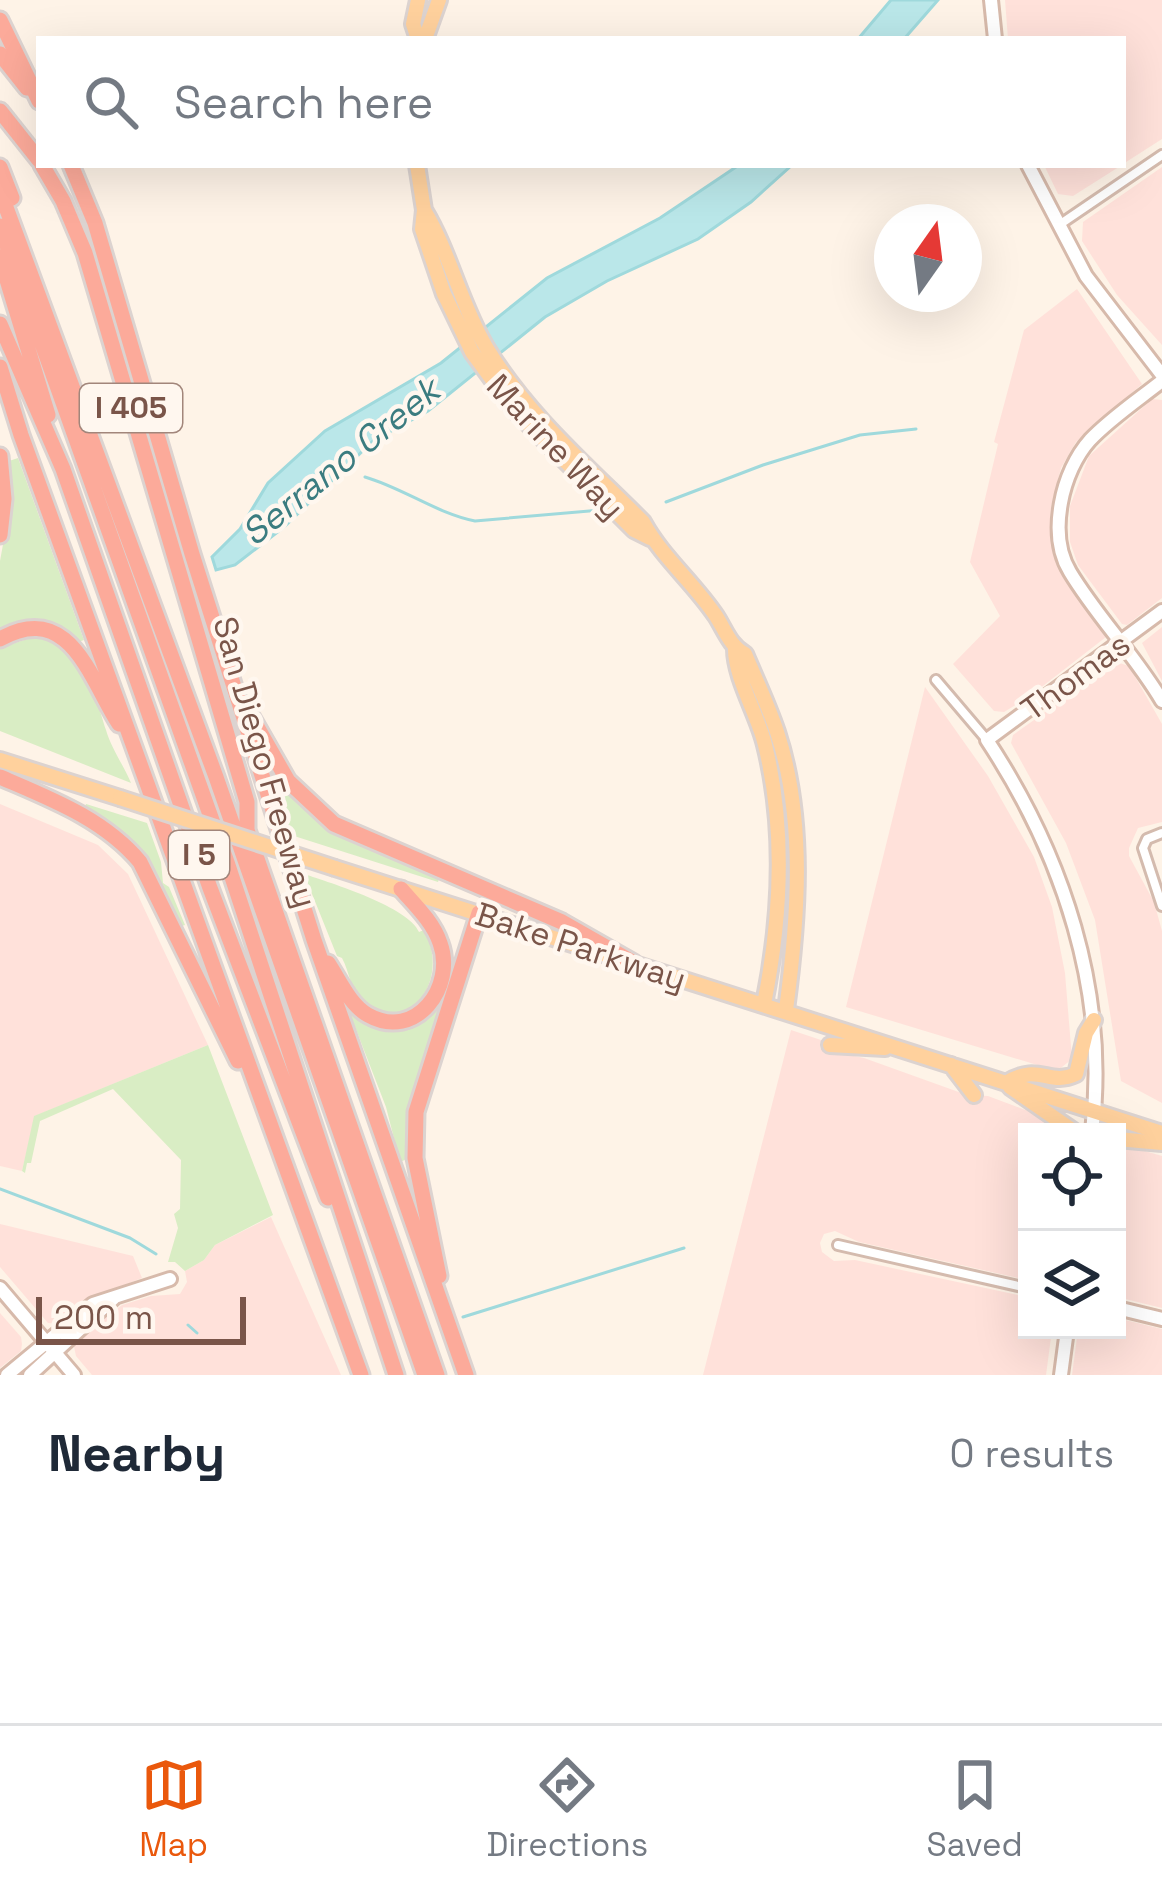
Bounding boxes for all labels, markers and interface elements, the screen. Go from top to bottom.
search box [36,36,1126,168]
icon: search [78,69,144,135]
text: Search here [174,74,433,131]
north arrow [874,204,982,312]
water label: Serrano Creek [232,365,452,556]
street label: Marine Way [477,365,633,528]
road number: I 405 [80,384,182,432]
street label: San Diego Freeway [203,612,327,913]
street label: Thomas [1013,623,1138,730]
road number: I 5 [169,831,229,879]
street label: Bake Parkway [470,893,691,1001]
map controls [1018,1123,1126,1339]
button: locate [1018,1123,1126,1231]
button: layers [1018,1231,1126,1339]
scale bar [36,1291,246,1344]
text: 200 m [54,1297,153,1339]
text: Nearby [48,1421,225,1486]
text: 0 results [949,1429,1114,1478]
tab: Map [139,1752,208,1866]
tab: Directions [486,1752,648,1866]
tab: Saved [927,1752,1023,1866]

